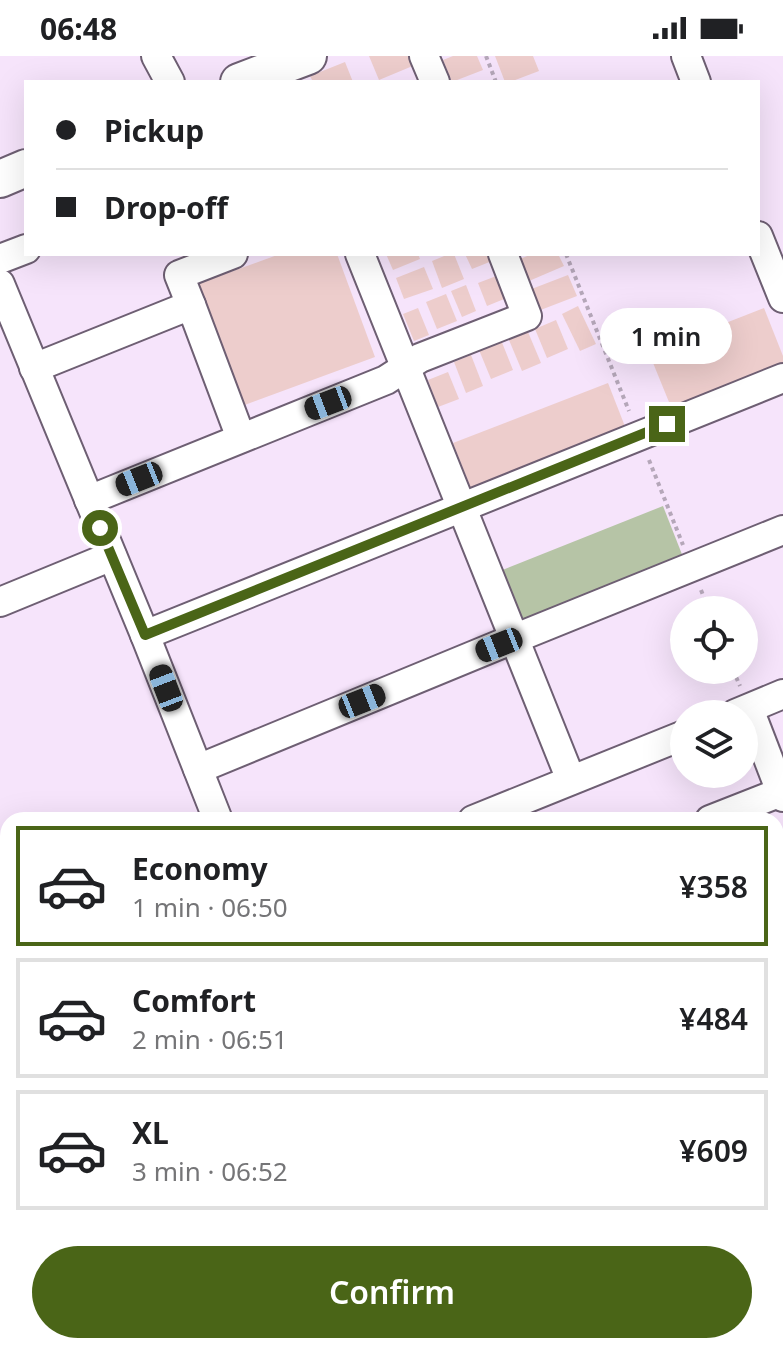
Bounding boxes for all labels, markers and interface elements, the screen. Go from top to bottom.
text: 06:48 [40,8,117,49]
text: Pickup [104,110,204,151]
text: Drop-off [104,187,228,228]
callout: 1 min [601,308,733,364]
text: 1 min [631,318,701,354]
car [301,383,355,423]
route end [649,406,685,442]
car [112,459,166,499]
route start [82,510,118,546]
map controls [670,596,758,788]
button: locate [670,596,758,684]
car [472,625,526,665]
car [146,661,186,715]
car [335,681,389,721]
button: layers [670,700,758,788]
text: Economy [132,848,268,889]
icon: car [36,850,108,922]
text: ¥358 [679,866,748,907]
text: 1 min · 06:50 [132,889,288,925]
text: Comfort [132,980,256,1021]
icon: car [36,982,108,1054]
text: ¥484 [679,998,748,1039]
text: 2 min · 06:51 [132,1021,288,1057]
text: XL [132,1112,169,1153]
icon: car [36,1114,108,1186]
text: ¥609 [679,1130,748,1171]
text: 3 min · 06:52 [132,1153,288,1189]
button: Confirm [32,1246,752,1338]

